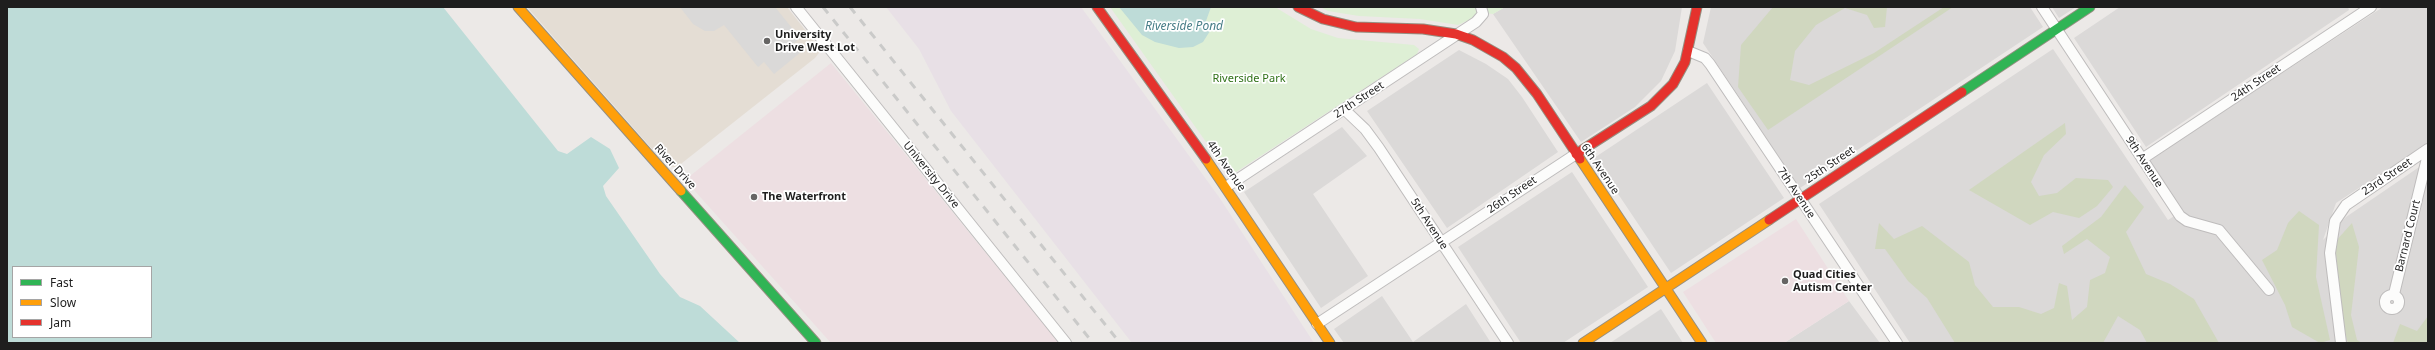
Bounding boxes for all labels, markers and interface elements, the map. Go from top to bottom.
water label: Riverside Pond [1145,20,1223,34]
place label: University Drive West Lot [775,28,855,54]
marker: University Drive West Lot [762,36,772,46]
street label: 24th Street [2229,62,2283,104]
park label: Riverside Park [1212,72,1286,86]
street label: 27th Street [1332,79,1386,121]
street label: 9th Avenue [2123,134,2165,190]
street label: 4th Avenue [1204,138,1248,194]
street label: University Drive [900,139,962,211]
street label: 6th Avenue [1578,141,1622,197]
street label: River Drive [651,142,699,192]
street label: 25th Street [1803,144,1857,186]
street label: 23rd Street [2360,156,2414,198]
street label: 7th Avenue [1774,165,1818,221]
street label: 26th Street [1485,174,1539,216]
place label: The Waterfront [762,190,846,204]
marker: The Waterfront [749,192,759,202]
street label: 5th Avenue [1408,196,1450,252]
street label: Barnard Court [2393,199,2423,273]
legend [12,266,152,338]
place label: Quad Cities Autism Center [1793,268,1872,294]
text: Fast [50,274,73,291]
marker: Quad Cities Autism Center [1780,276,1790,286]
text: Slow [50,294,76,311]
text: Jam [50,314,71,331]

